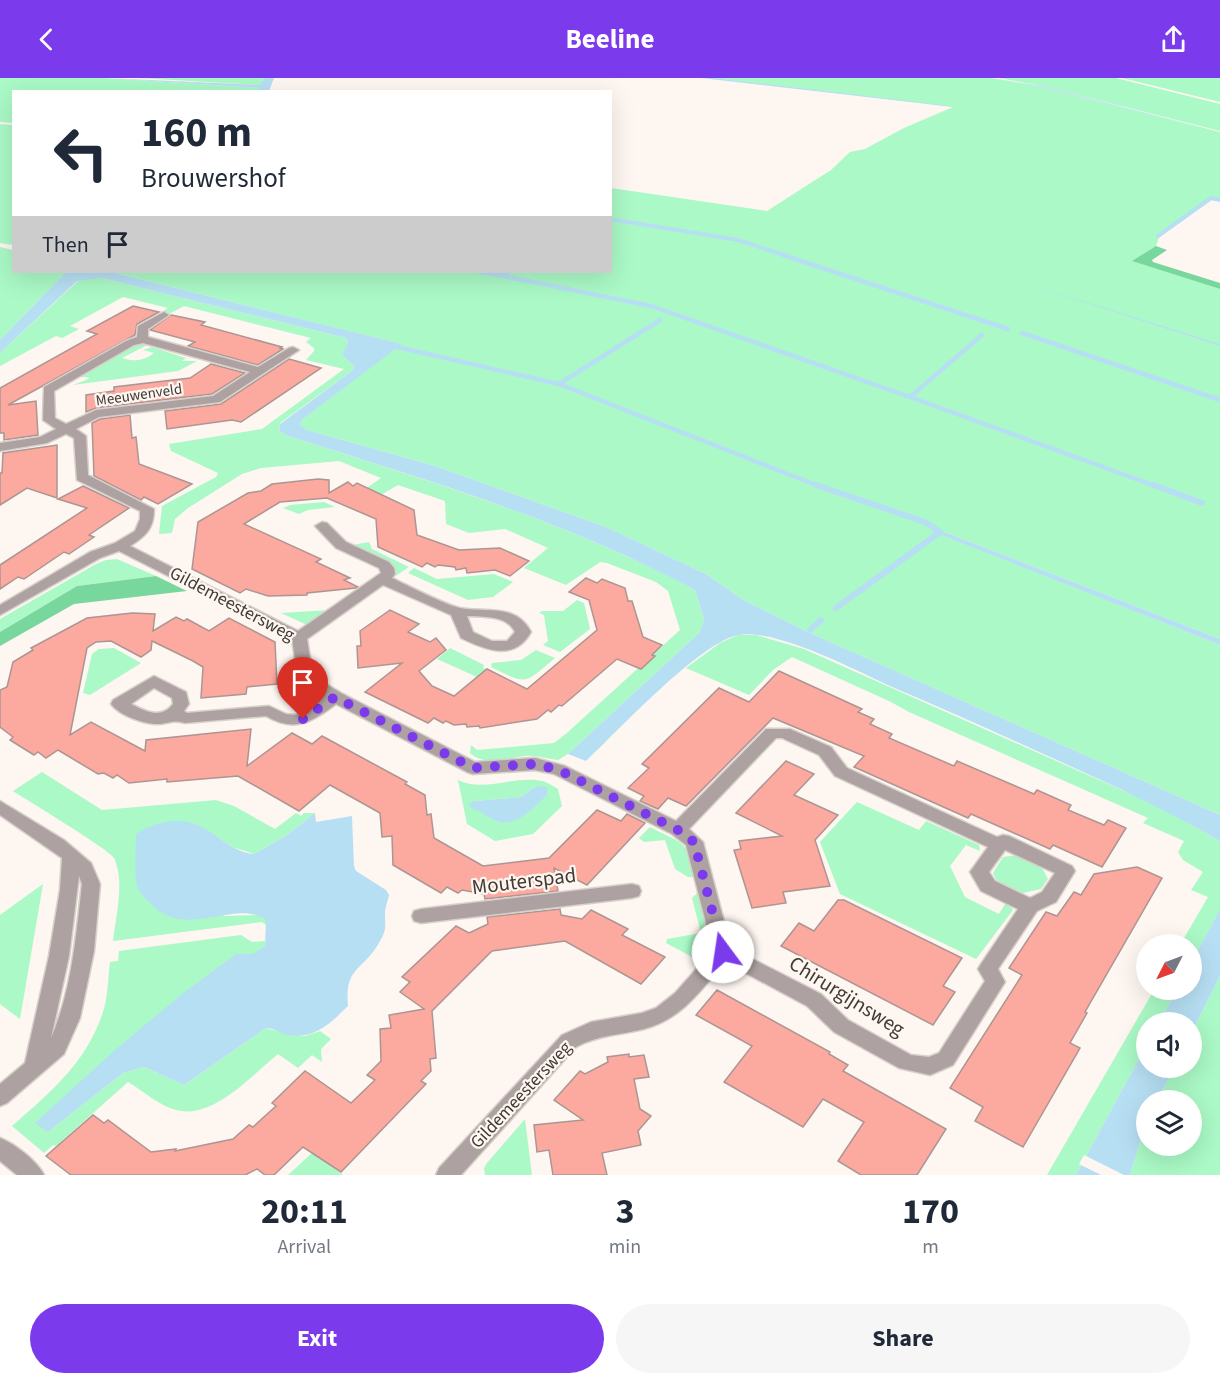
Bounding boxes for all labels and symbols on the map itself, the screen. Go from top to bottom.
street label: Meeuwenveld [95,379,183,411]
street label: Gildemeestersweg [165,561,299,647]
pin [277,657,328,719]
street label: Mouterspad [470,860,578,902]
position arrow [691,920,755,984]
north arrow [1136,934,1202,1000]
street label: Chirurgijnsweg [783,948,911,1044]
street label: Gildemeestersweg [465,1036,577,1154]

